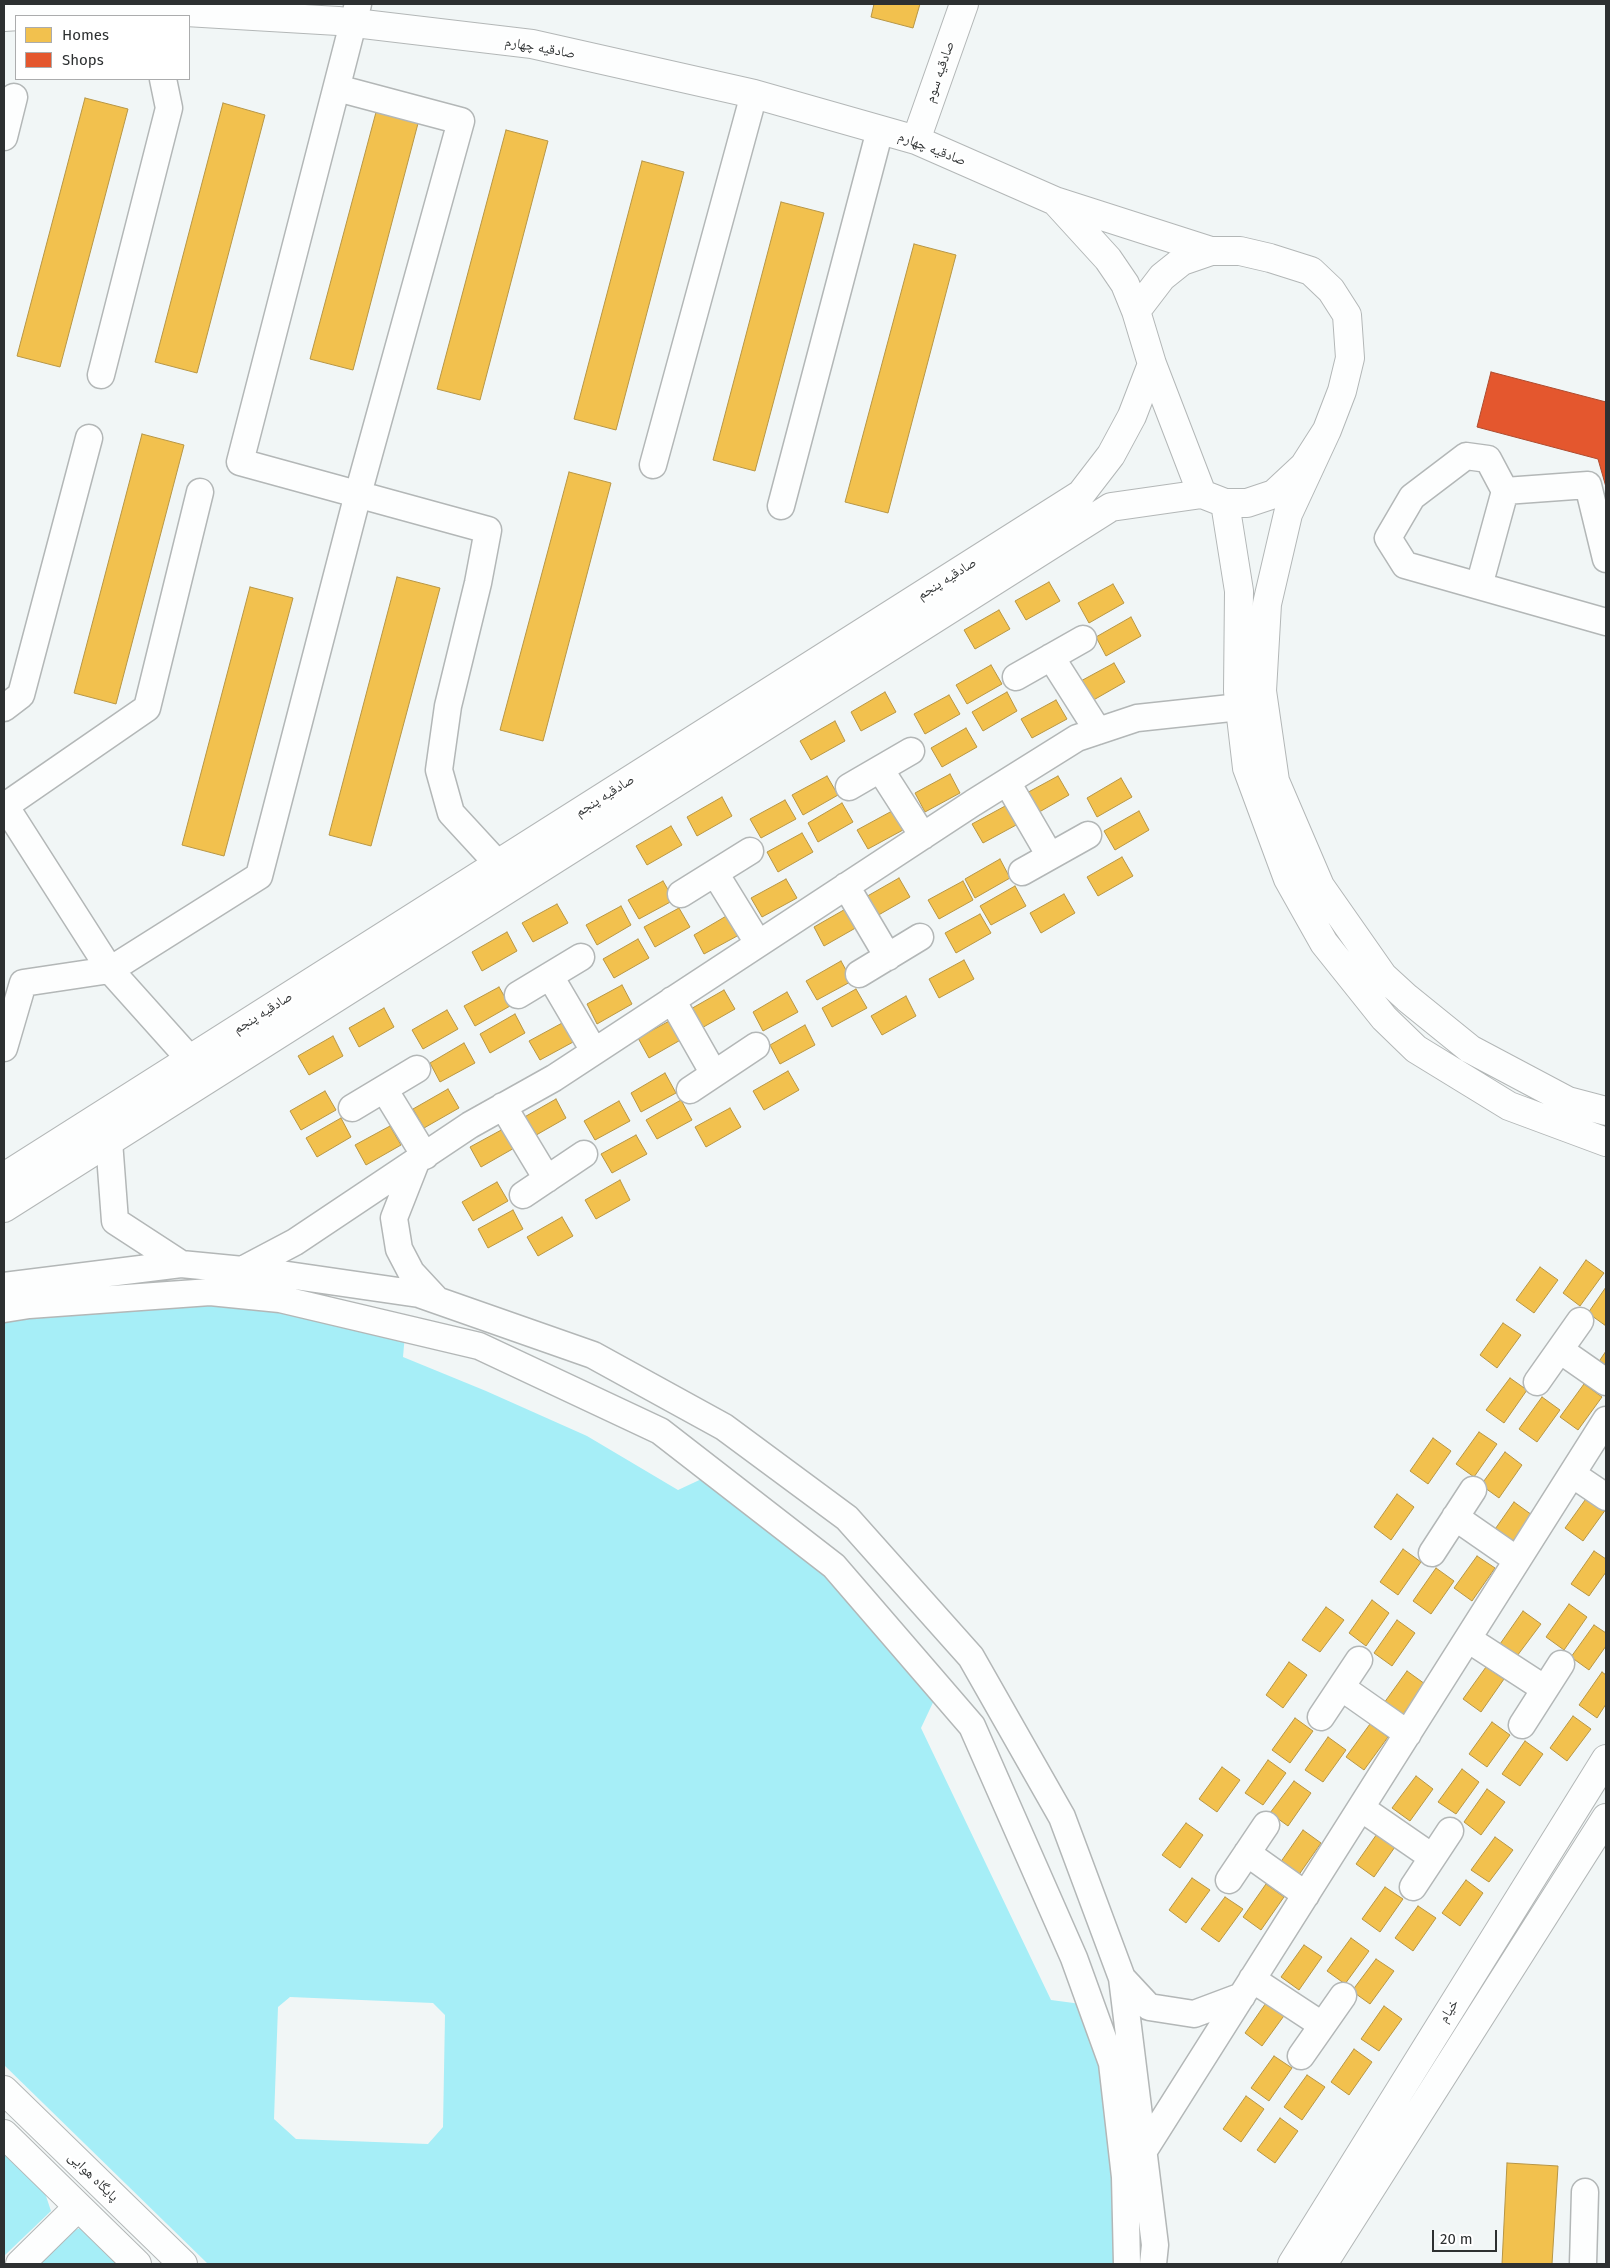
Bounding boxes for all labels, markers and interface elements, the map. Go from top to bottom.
legend [15,15,190,80]
text: Homes [62,26,109,44]
street label: صادقیه چهارم [503,34,577,62]
street label: صادقیه سوم [922,39,958,105]
text: Shops [62,51,104,69]
street label: صادقیه چهارم [896,128,968,170]
street label: صادقیه پنجم [914,554,980,604]
street label: صادقیه پنجم [572,771,638,821]
street label: صادقیه پنجم [230,988,296,1038]
street label: خیام [1435,1996,1463,2026]
street label: پایگاه هوایی [64,2149,122,2205]
scale bar [1435,2220,1500,2252]
text: 20 m [1440,2230,1473,2248]

